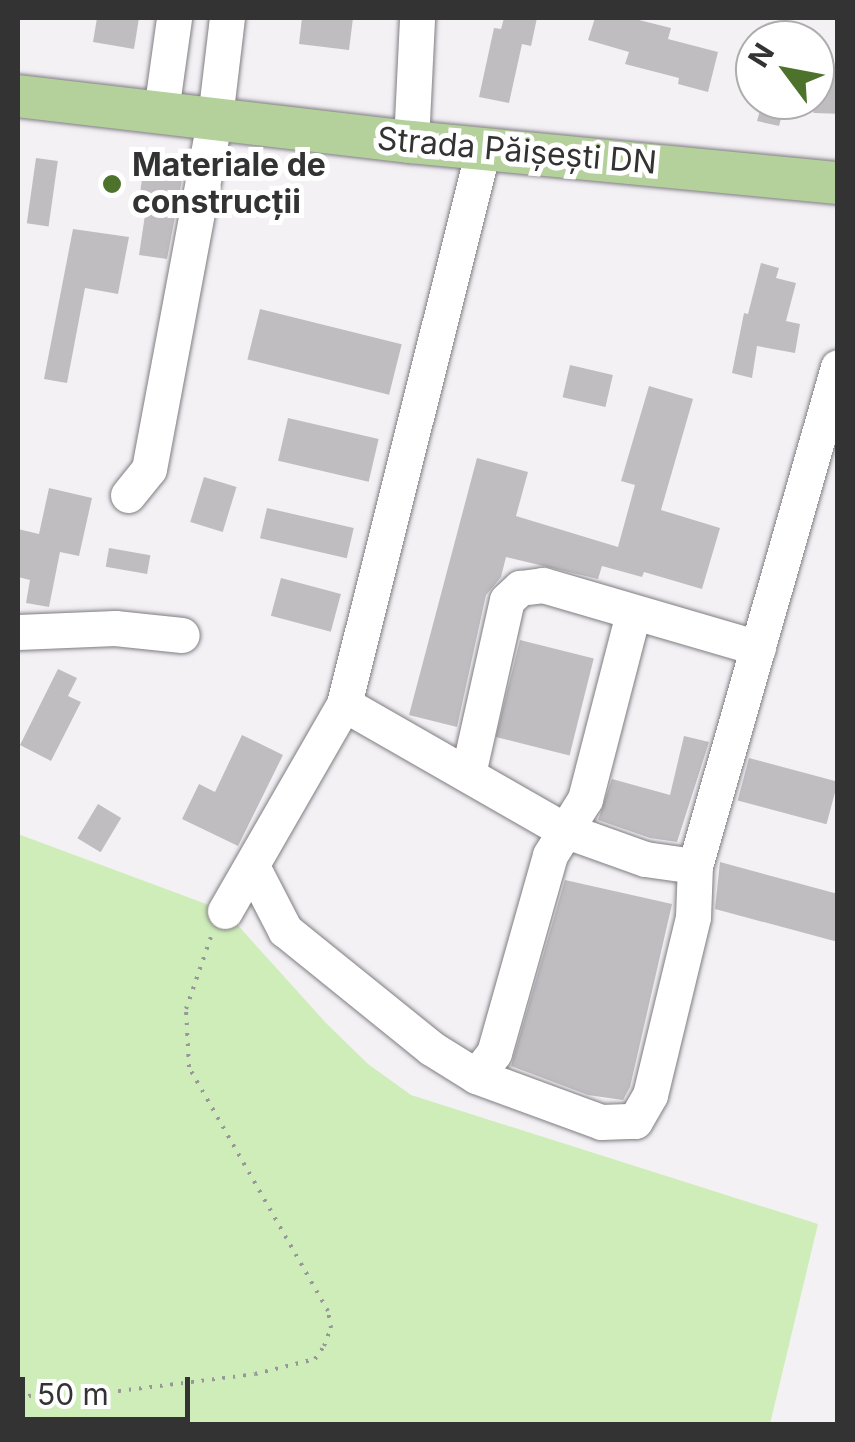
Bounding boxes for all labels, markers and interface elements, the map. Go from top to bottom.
north arrow [735,20,835,120]
text: N [741,37,781,73]
street label: Strada Păișești DN [376,120,658,182]
place label: Materiale de construcții [132,147,326,222]
marker: Materiale de construcții [101,173,123,195]
scale bar [25,1357,195,1419]
text: 50 m [37,1376,109,1412]

